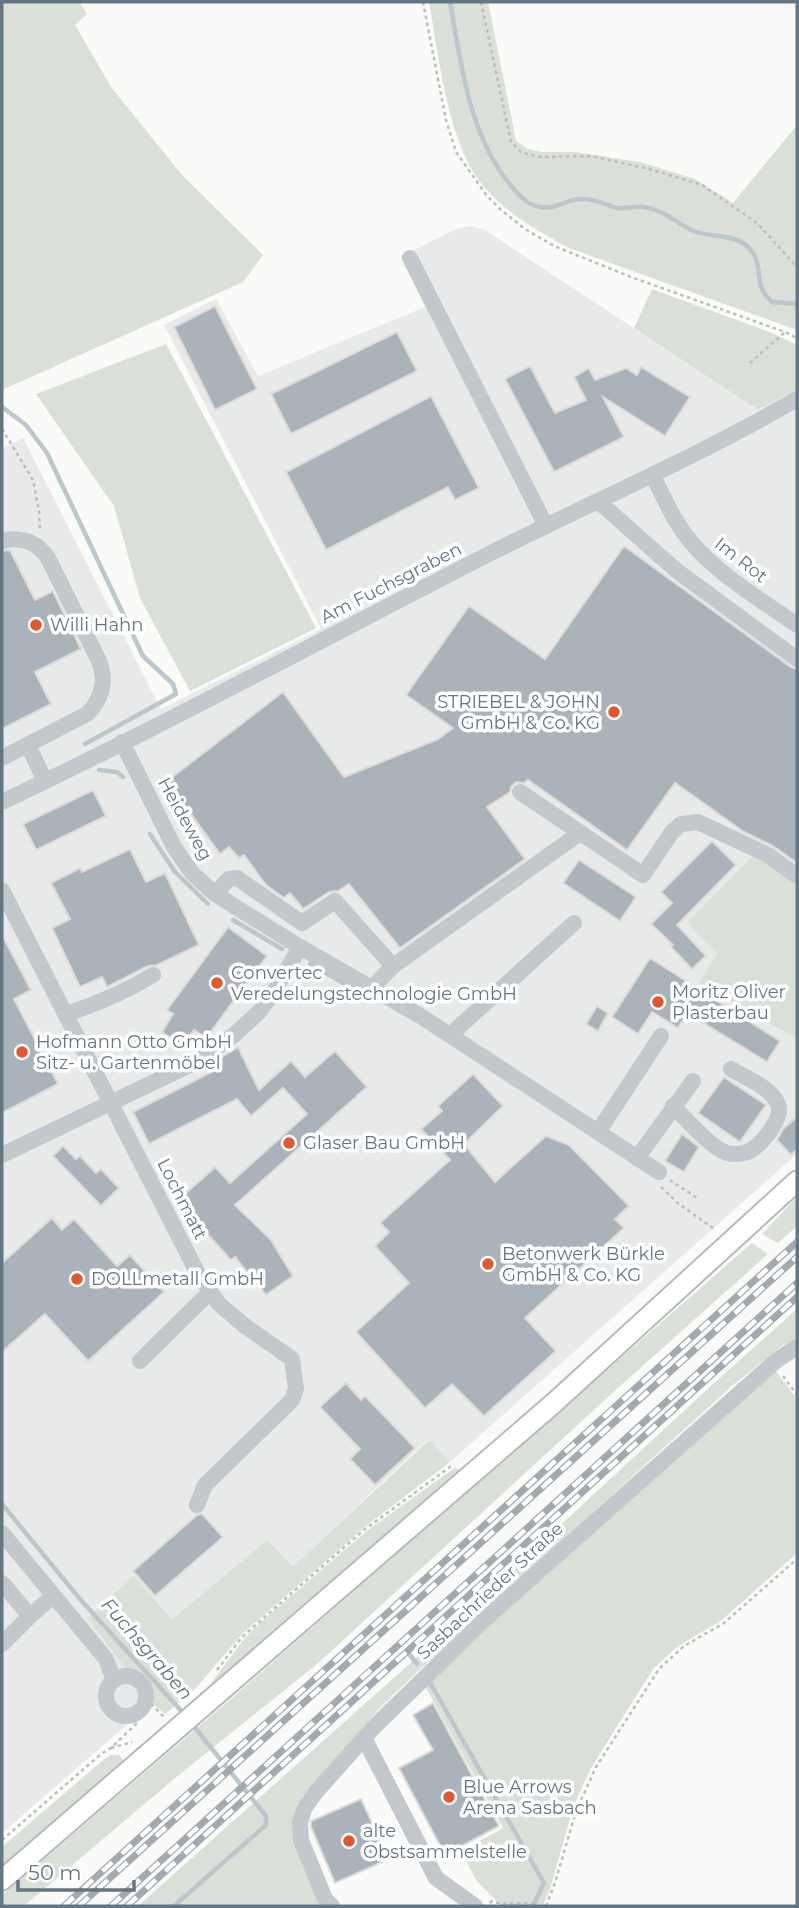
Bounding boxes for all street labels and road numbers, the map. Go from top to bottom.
street label: Im Rot [710,533,772,587]
street label: Am Fuchsgraben [317,538,465,628]
street label: Heideweg [153,773,217,865]
street label: Lochmatt [152,1155,212,1243]
street label: Sasbachrieder Straße [412,1518,568,1664]

